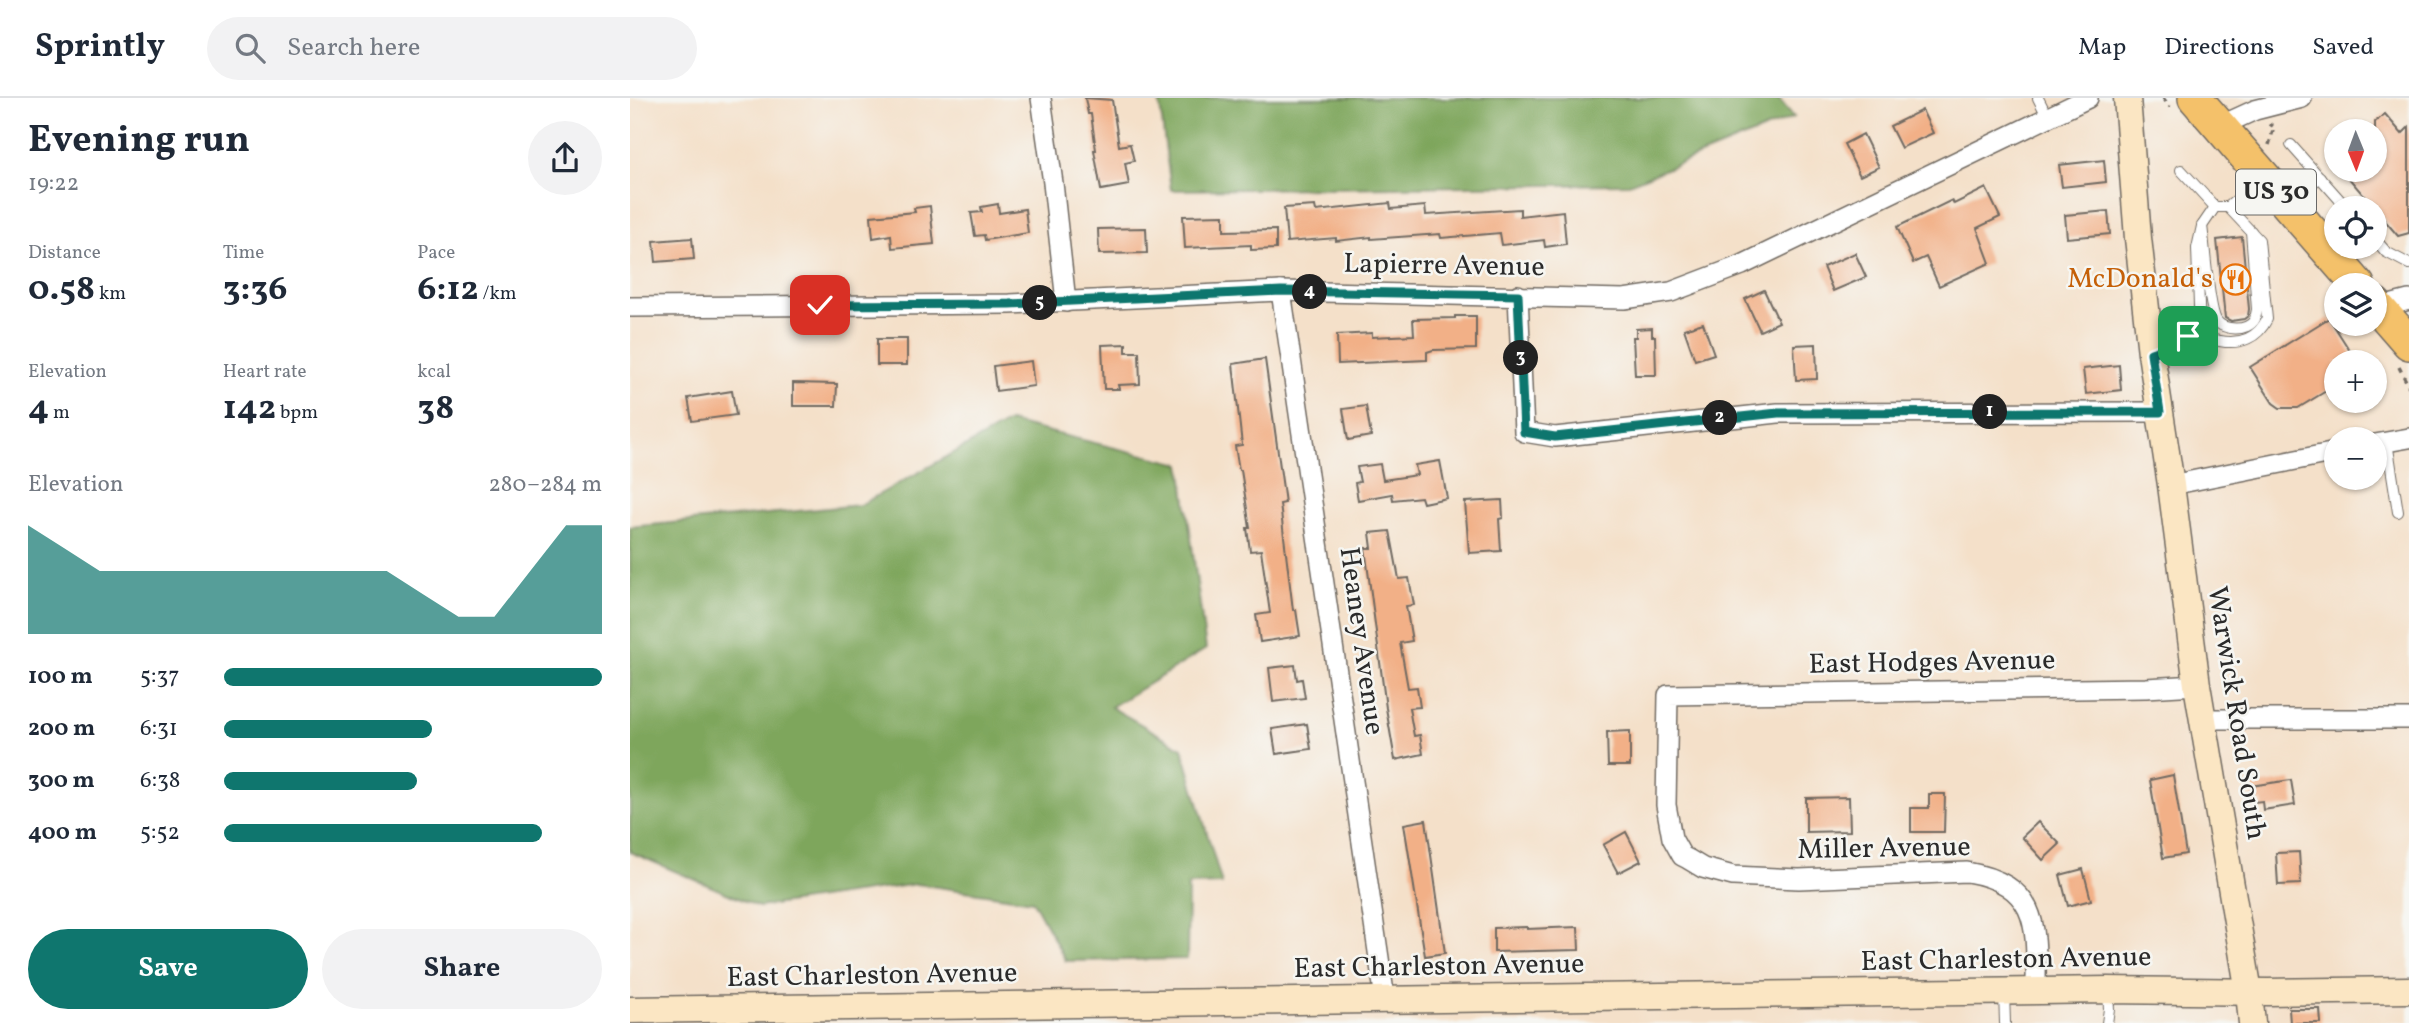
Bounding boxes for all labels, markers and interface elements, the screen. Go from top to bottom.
search box [207,17,697,80]
text: Sprintly [35,25,165,71]
icon: search [231,29,269,67]
text: Search here [287,30,420,66]
text: Map [2078,31,2126,65]
text: Directions [2164,31,2274,65]
text: Saved [2312,31,2374,65]
text: Evening run [28,115,250,168]
north arrow [2324,119,2387,182]
map controls [2324,119,2387,490]
button: share [528,121,602,195]
text: 19:22 [28,168,79,200]
road number: US 30 [2236,170,2316,214]
button: locate [2324,196,2387,259]
text: Distance [28,240,101,266]
text: Time [223,240,264,266]
text: Pace [417,240,455,266]
street label: Lapierre Avenue [1343,245,1545,287]
place label: McDonald's [2067,260,2213,299]
restaurant icon: McDonald's [2219,262,2253,296]
text: 0.58 [28,266,95,314]
text: 3:36 [223,266,288,314]
text: 6:12 [417,266,479,314]
button: layers [2324,273,2387,336]
pin: 4 [1292,274,1328,310]
pin [790,275,850,335]
text: 4 [1304,278,1315,304]
text: km [95,281,126,307]
text: /km [479,281,517,307]
icon: check [801,286,839,324]
pin: 5 [1022,286,1058,320]
text: 5 [1035,289,1044,315]
pin [2158,306,2218,366]
icon: arrive [2169,317,2207,355]
pin: 3 [1504,341,1538,376]
text: 3 [1516,344,1525,370]
button: + [2324,350,2387,413]
text: Elevation [28,359,107,385]
text: Heart rate [223,359,307,385]
text: kcal [417,359,451,385]
text: 4 [28,385,49,433]
text: 142 [223,385,276,433]
text: 38 [417,385,454,433]
pin: 1 [1972,394,2008,430]
text: 1 [1986,398,1993,424]
text: m [49,400,70,426]
text: bpm [276,400,318,426]
pin: 2 [1702,400,1738,436]
text: 2 [1715,404,1724,430]
button: − [2324,427,2387,490]
text: Elevation [28,469,124,501]
text: 280–284 m [488,469,602,501]
street label: Heaney Avenue [1329,544,1393,738]
street label: Warwick Road South [2197,583,2275,843]
street label: East Hodges Avenue [1808,641,2056,685]
text: 100 m [28,661,93,693]
text: 5:37 [140,661,179,693]
text: 200 m [28,713,95,745]
text: 6:31 [140,713,178,745]
text: 300 m [28,765,95,797]
text: 6:38 [140,765,181,797]
text: 400 m [28,817,97,849]
text: 5:52 [140,817,180,849]
street label: Miller Avenue [1797,828,1971,870]
button: Save [28,929,308,1009]
button: Share [322,929,602,1009]
street label: East Charleston Avenue [1860,938,2152,982]
street label: East Charleston Avenue [1293,945,1585,989]
street label: East Charleston Avenue [726,954,1018,998]

